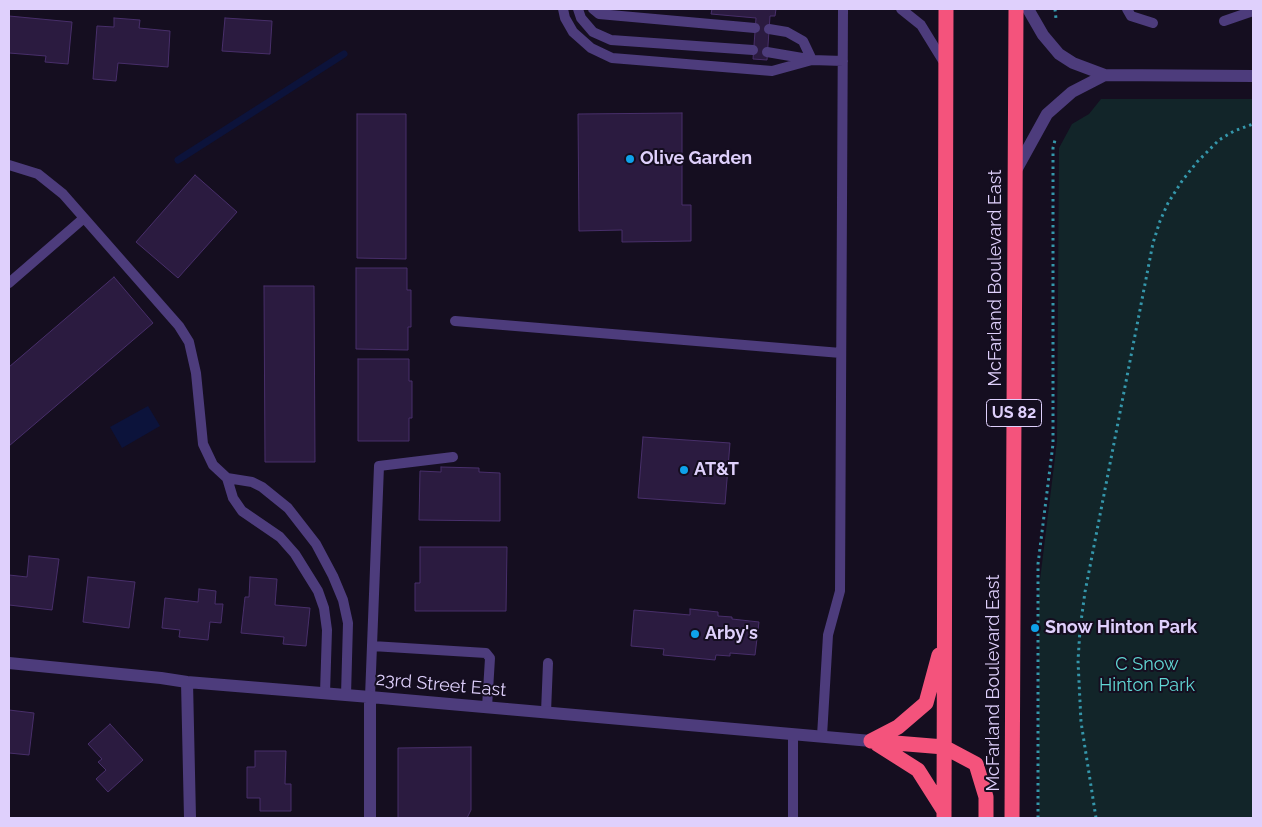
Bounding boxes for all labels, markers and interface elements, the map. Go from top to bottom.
place label: Olive Garden [640,148,752,170]
marker: Olive Garden [624,153,636,165]
street label: McFarland Boulevard East [985,169,1007,387]
road number: US 82 [986,399,1042,426]
place label: AT&T [694,459,739,481]
marker: AT&T [678,464,690,476]
street label: McFarland Boulevard East [983,574,1005,792]
place label: Snow Hinton Park [1045,617,1197,639]
marker: Snow Hinton Park [1029,622,1041,634]
place label: Arby's [705,623,758,645]
marker: Arby's [689,628,701,640]
park label: C Snow Hinton Park [1099,654,1195,696]
street label: 23rd Street East [375,669,507,701]

